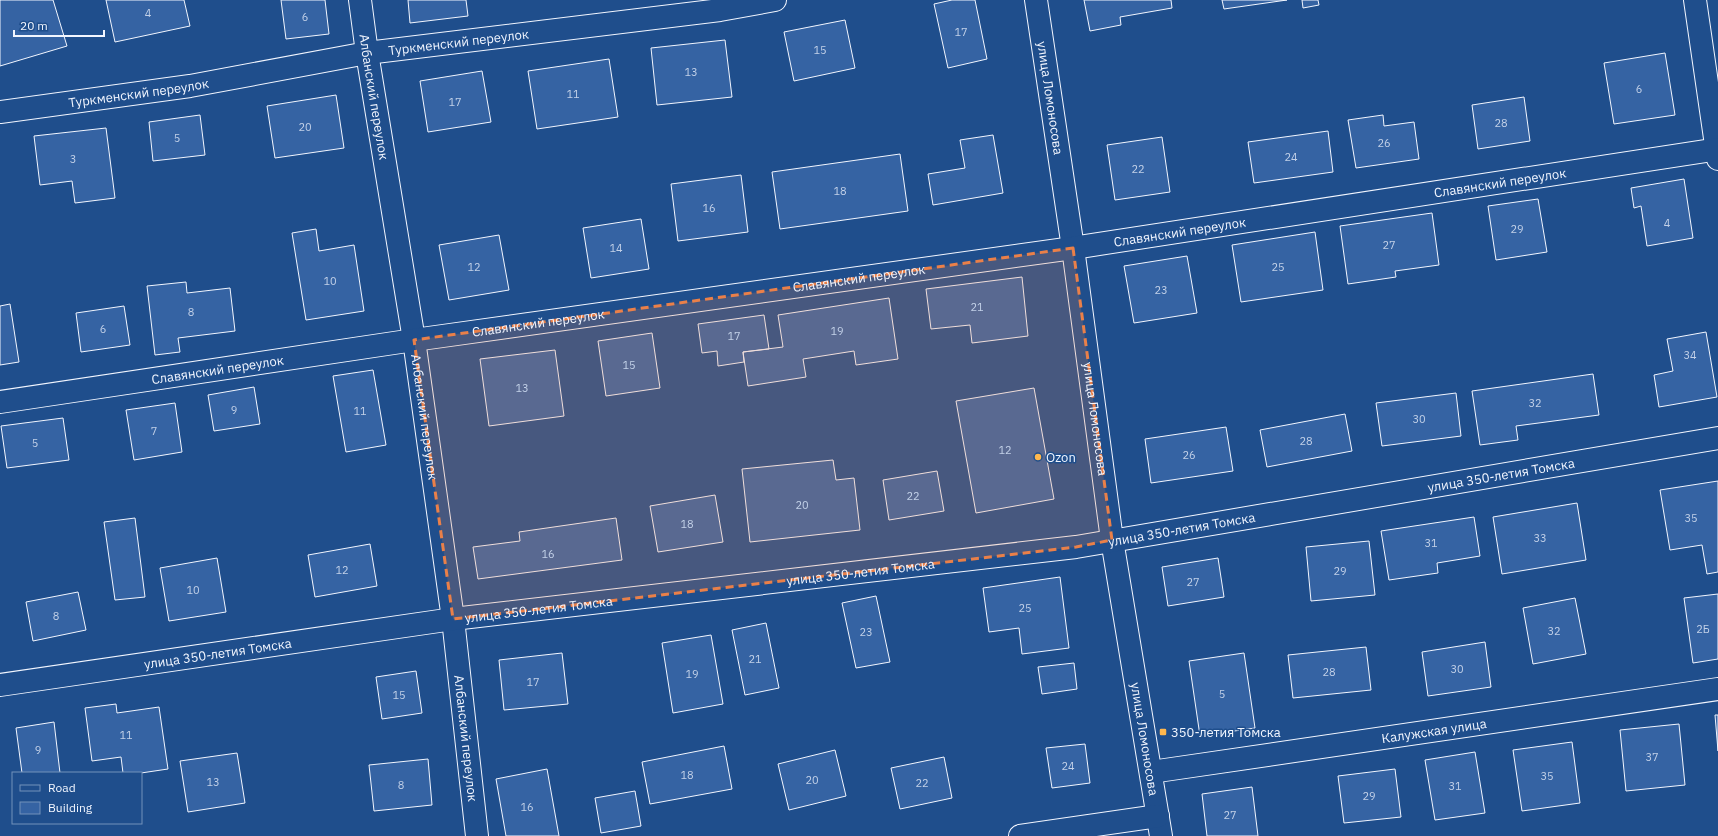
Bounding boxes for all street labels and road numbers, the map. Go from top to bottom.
street label: Туркменский переулок [387,25,530,59]
street label: Албанский переулок [356,33,393,161]
street label: улица Ломоносова [1034,40,1067,156]
street label: Туркменский переулок [68,74,210,111]
street label: Славянский переулок [1433,164,1567,201]
street label: Славянский переулок [1112,213,1247,250]
street label: Славянский переулок [792,260,926,296]
street label: Славянский переулок [471,305,606,340]
street label: Славянский переулок [150,351,285,388]
street label: Албанский переулок [408,353,442,481]
street label: улица Ломоносова [1080,361,1112,477]
street label: улица 350-летия Томска [1426,454,1576,496]
street label: улица 350-летия Томска [1107,508,1256,550]
street label: улица 350-летия Томска [786,555,936,589]
street label: улица 350-летия Томска [464,592,614,626]
street label: улица 350-летия Томска [143,634,293,672]
street label: Албанский переулок [451,674,482,802]
street label: улица Ломоносова [1127,681,1163,797]
street label: Калужская улица [1380,714,1488,747]

